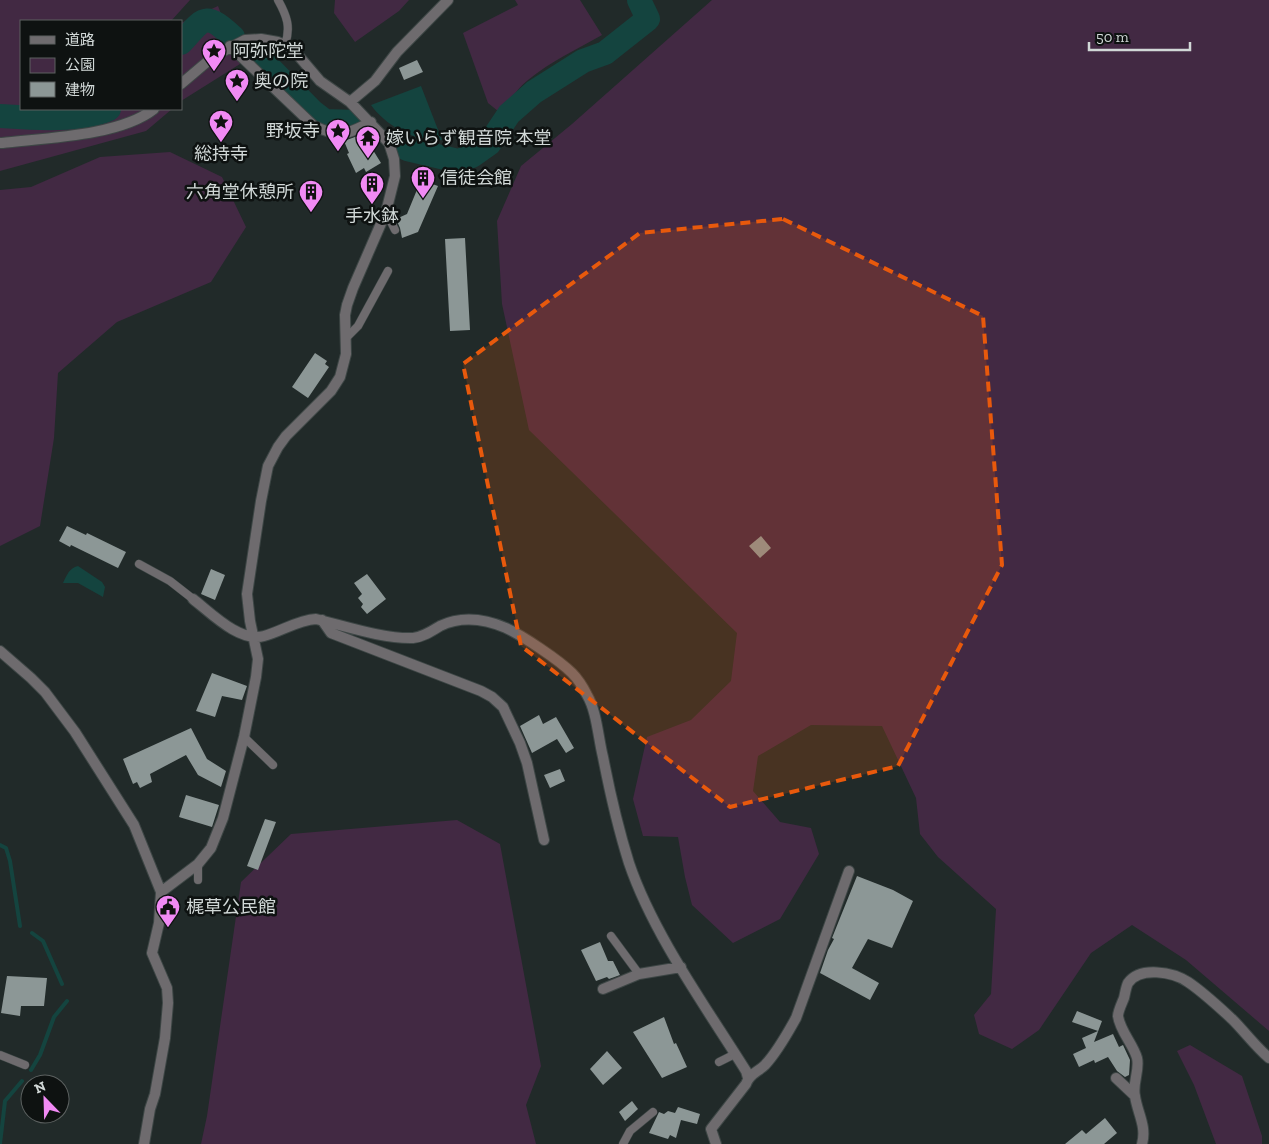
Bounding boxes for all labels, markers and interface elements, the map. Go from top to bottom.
legend [20,20,182,110]
scale bar [1089,20,1190,52]
text: 50 m [1096,28,1129,46]
text: 道路 [65,31,95,49]
place icon: 阿弥陀堂 [201,38,227,72]
place label: 阿弥陀堂 [232,40,304,62]
text: 公園 [65,56,95,74]
place icon: 奥の院 [224,68,250,102]
place label: 奥の院 [254,70,308,92]
text: 建物 [65,81,95,99]
place icon: 総持寺 [208,109,234,143]
place icon: 野坂寺 [325,118,351,152]
place label: 野坂寺 [266,120,320,142]
temple icon: 嫁いらず観音院 本堂 [355,125,381,159]
place label: 嫁いらず観音院 本堂 [386,127,552,149]
place label: 総持寺 [194,143,248,165]
building icon: 信徒会館 [410,165,436,199]
place label: 信徒会館 [440,167,512,189]
building icon: 手水鉢 [359,171,385,205]
building icon: 六角堂休憩所 [298,179,324,213]
place label: 六角堂休憩所 [186,181,294,203]
place label: 手水鉢 [345,205,399,227]
public building icon: 梶草公民館 [155,894,181,928]
place label: 梶草公民館 [186,896,276,918]
north arrow [20,1074,70,1124]
text: N [32,1077,49,1097]

